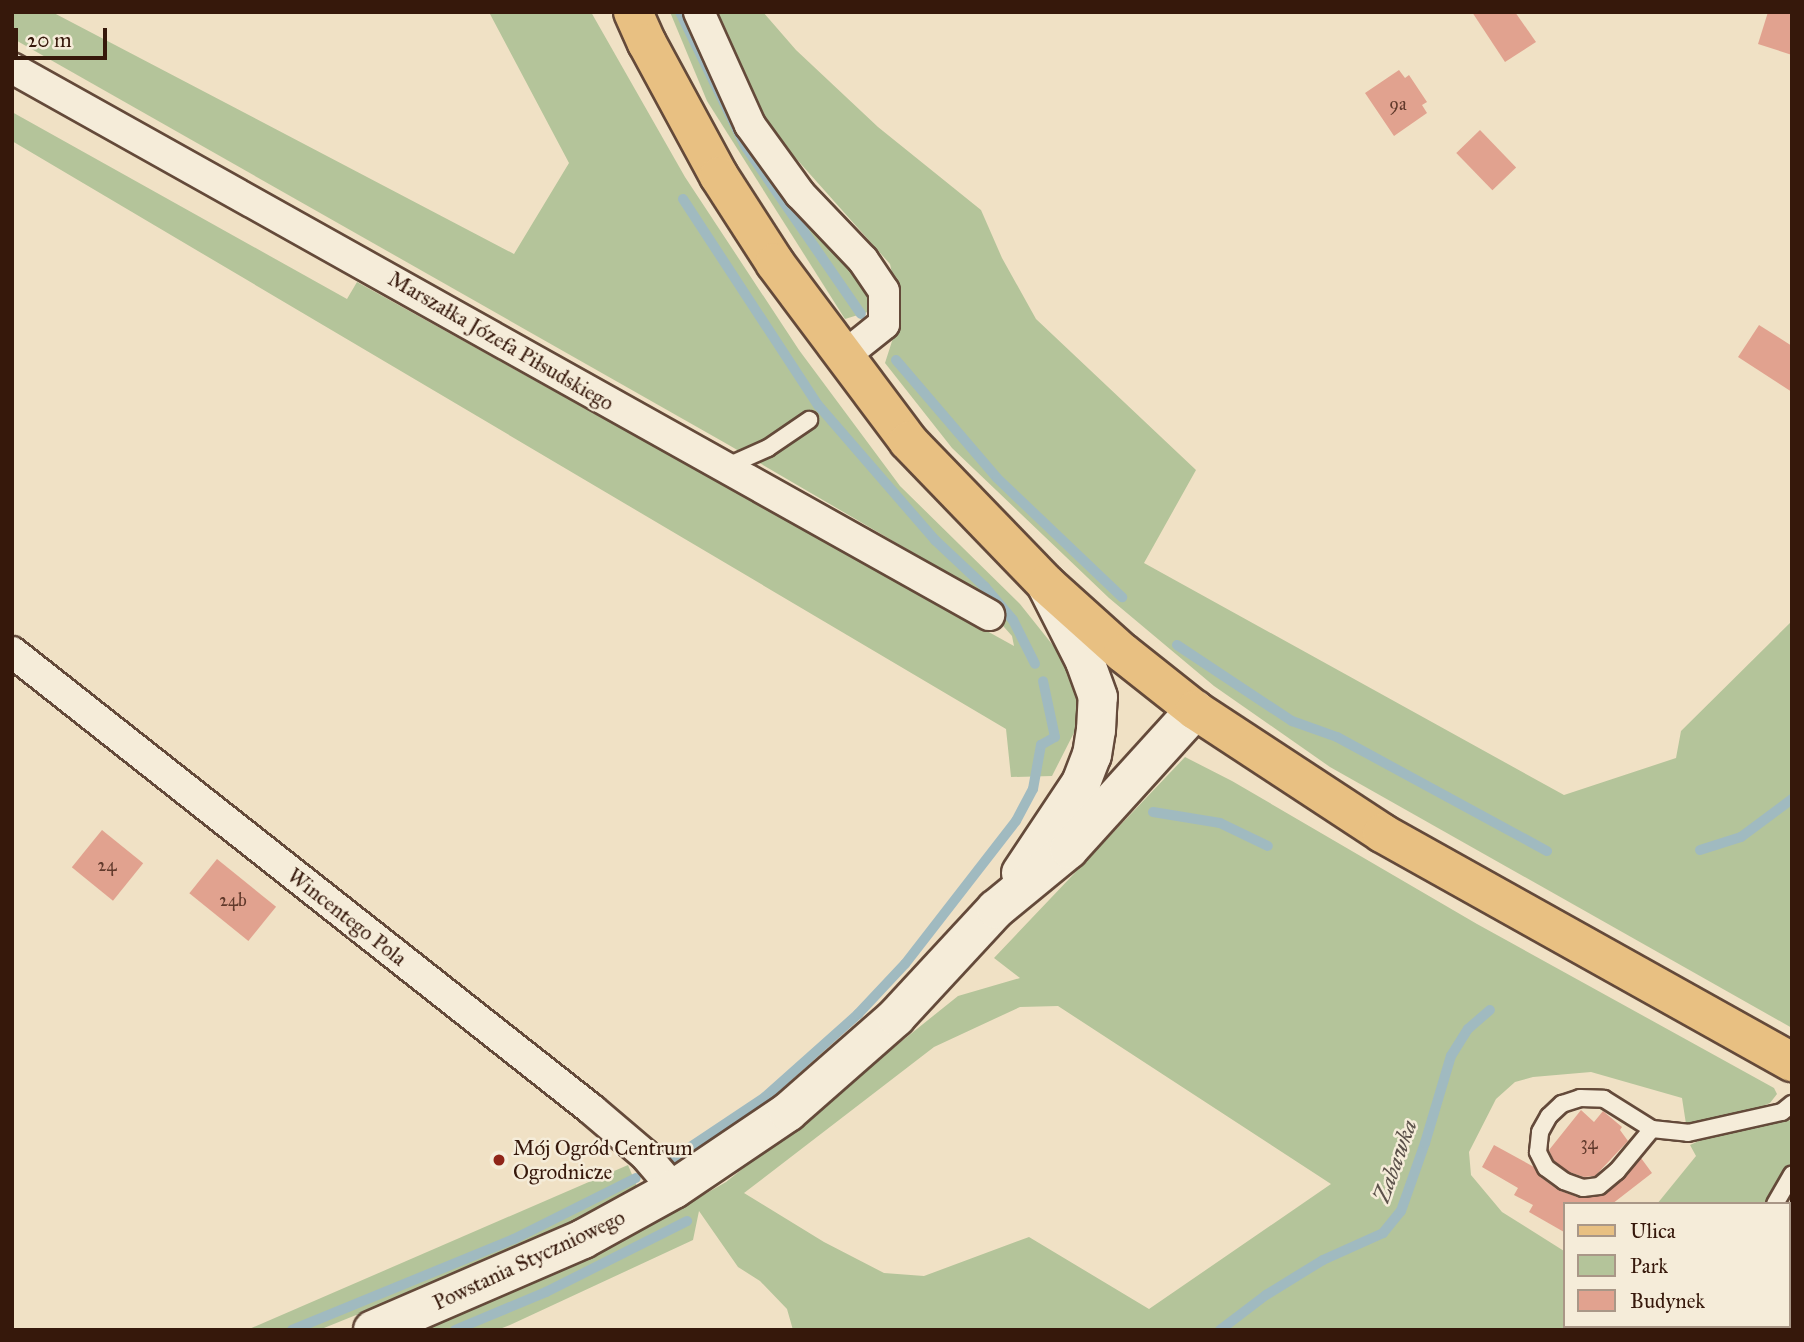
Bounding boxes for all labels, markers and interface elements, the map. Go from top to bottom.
scale bar [18,14,110,58]
text: 20 m [27,27,72,53]
house number: 9a [1389,93,1407,115]
street label: Marszałka Józefa Piłsudskiego [384,266,618,416]
house number: 24 [98,854,116,876]
street label: Wincentego Pola [283,863,411,971]
house number: 24b [219,889,247,911]
water label: Zabawka [1367,1116,1423,1206]
house number: 34 [1580,1132,1598,1154]
place label: Mój Ogród Centrum Ogrodnicze [513,1135,693,1185]
marker: Mój Ogród Centrum Ogrodnicze [491,1152,507,1168]
legend [1562,1202,1790,1328]
street label: Powstania Styczniowego [429,1204,629,1316]
text: Ulica [1630,1218,1676,1244]
text: Park [1630,1253,1668,1279]
text: Budynek [1630,1288,1705,1314]

